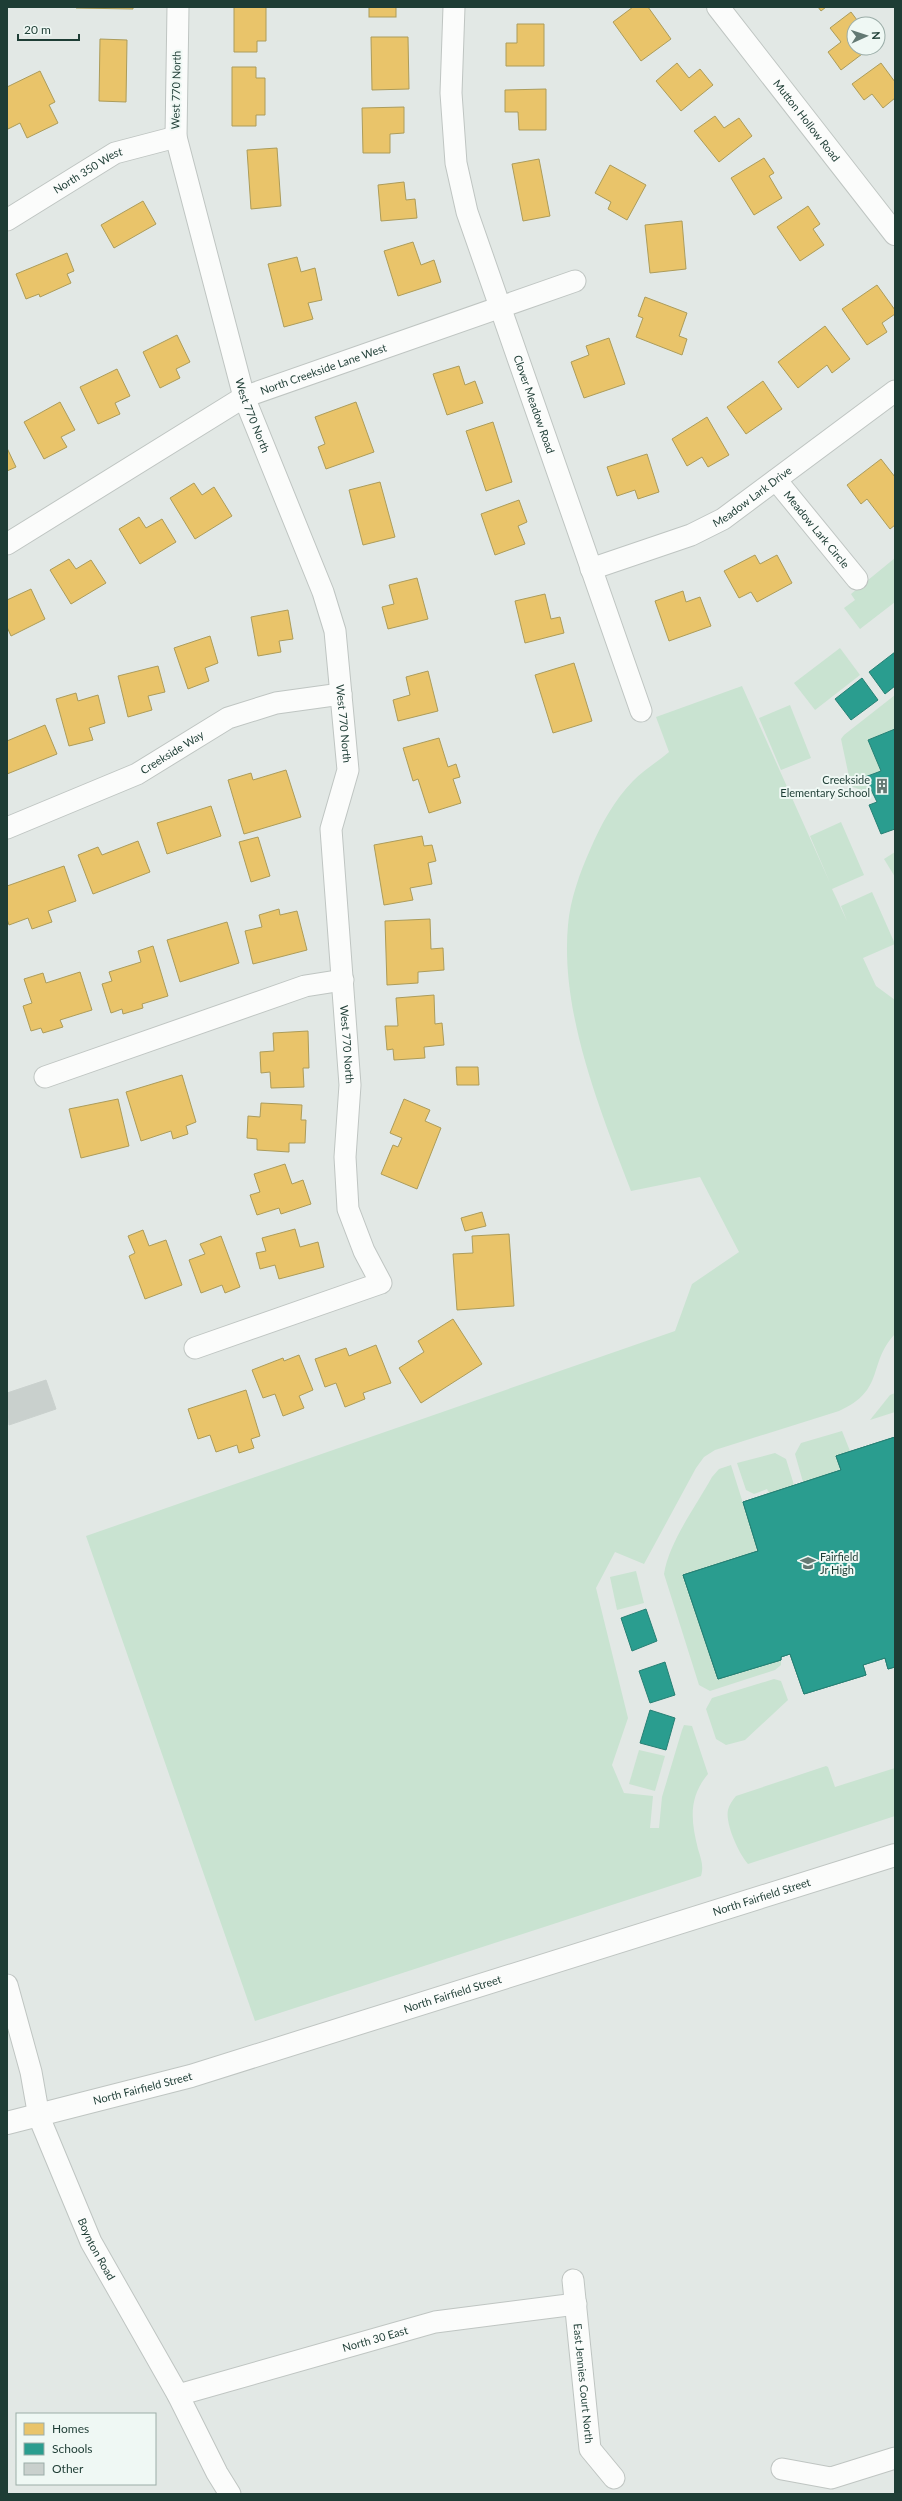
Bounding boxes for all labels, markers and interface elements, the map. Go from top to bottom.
scale bar [18,16,79,42]
north arrow [846,16,886,56]
text: 20 m [24,22,51,37]
text: N [870,31,883,40]
street label: West 770 North [168,51,183,129]
street label: Mutton Hollow Road [771,77,843,164]
street label: North 350 West [51,144,124,196]
street label: North Creekside Lane West [258,341,388,397]
street label: Clover Meadow Road [511,353,558,455]
street label: West 770 North [233,377,273,454]
street label: Meadow Lark Drive [710,463,794,529]
street label: Meadow Lark Circle [782,488,852,571]
street label: West 770 North [334,684,354,763]
street label: Creekside Way [138,727,206,776]
place label: Creekside Elementary School [780,773,870,799]
building icon: Creekside Elementary School [873,777,891,795]
street label: West 770 North [338,1005,357,1084]
place label: Fairfield Jr High [820,1550,858,1576]
school or university icon: Fairfield Jr High [799,1554,817,1572]
street label: North Fairfield Street [711,1875,812,1918]
street label: North Fairfield Street [402,1972,503,2015]
street label: North Fairfield Street [92,2069,193,2107]
street label: Boynton Road [76,2216,118,2282]
street label: North 30 East [341,2323,409,2354]
street label: East Jennies Court North [571,2323,596,2444]
legend [16,2413,156,2485]
text: Homes [52,2421,89,2436]
text: Schools [52,2441,93,2456]
text: Other [52,2461,84,2476]

